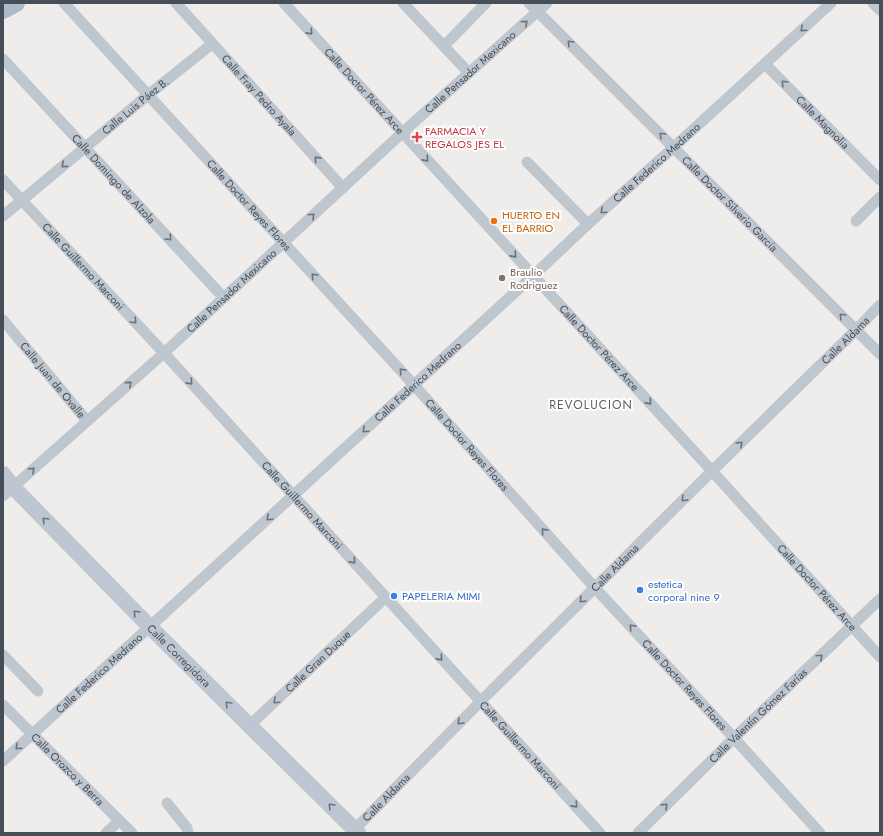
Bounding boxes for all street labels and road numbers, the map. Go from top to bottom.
street label: Calle Pensador Mexicano [421,27,519,117]
street label: Calle Doctor Pérez Arce [321,44,408,138]
street label: Calle Fray Pedro Ayala [218,51,300,139]
street label: Calle Luis Páez B. [98,74,172,138]
street label: Calle Magnolia [792,92,853,153]
street label: Calle Federico Medrano [609,119,704,206]
street label: Calle Domingo de Alzola [68,130,159,227]
street label: Calle Doctor Silverio García [678,152,781,255]
street label: Calle Doctor Reyes Flores [203,156,296,255]
street label: Calle Guillermo Marconi [39,219,128,314]
street label: Calle Pensador Mexicano [183,245,280,337]
street label: Calle Doctor Pérez Arce [555,301,643,395]
street label: Calle Aldama [818,313,873,368]
street label: Calle Juan de Ovalle [16,338,90,422]
street label: Calle Federico Medrano [371,338,465,426]
street label: Calle Doctor Reyes Flores [422,395,513,495]
street label: Calle Guillermo Marconi [258,458,347,553]
street label: Calle Aldama [587,540,642,595]
street label: Calle Doctor Pérez Arce [774,540,861,635]
street label: Calle Corregidora [143,620,214,691]
street label: Calle Gran Duque [281,626,354,696]
street label: Calle Federico Medrano [52,629,146,717]
street label: Calle Doctor Reyes Flores [638,636,731,734]
street label: Calle Valentín Gómez Farías [705,664,811,767]
street label: Calle Guillermo Marconi [476,697,565,793]
street label: Calle Orozco y Berra [27,729,108,809]
street label: Calle Aldama [359,770,414,825]

